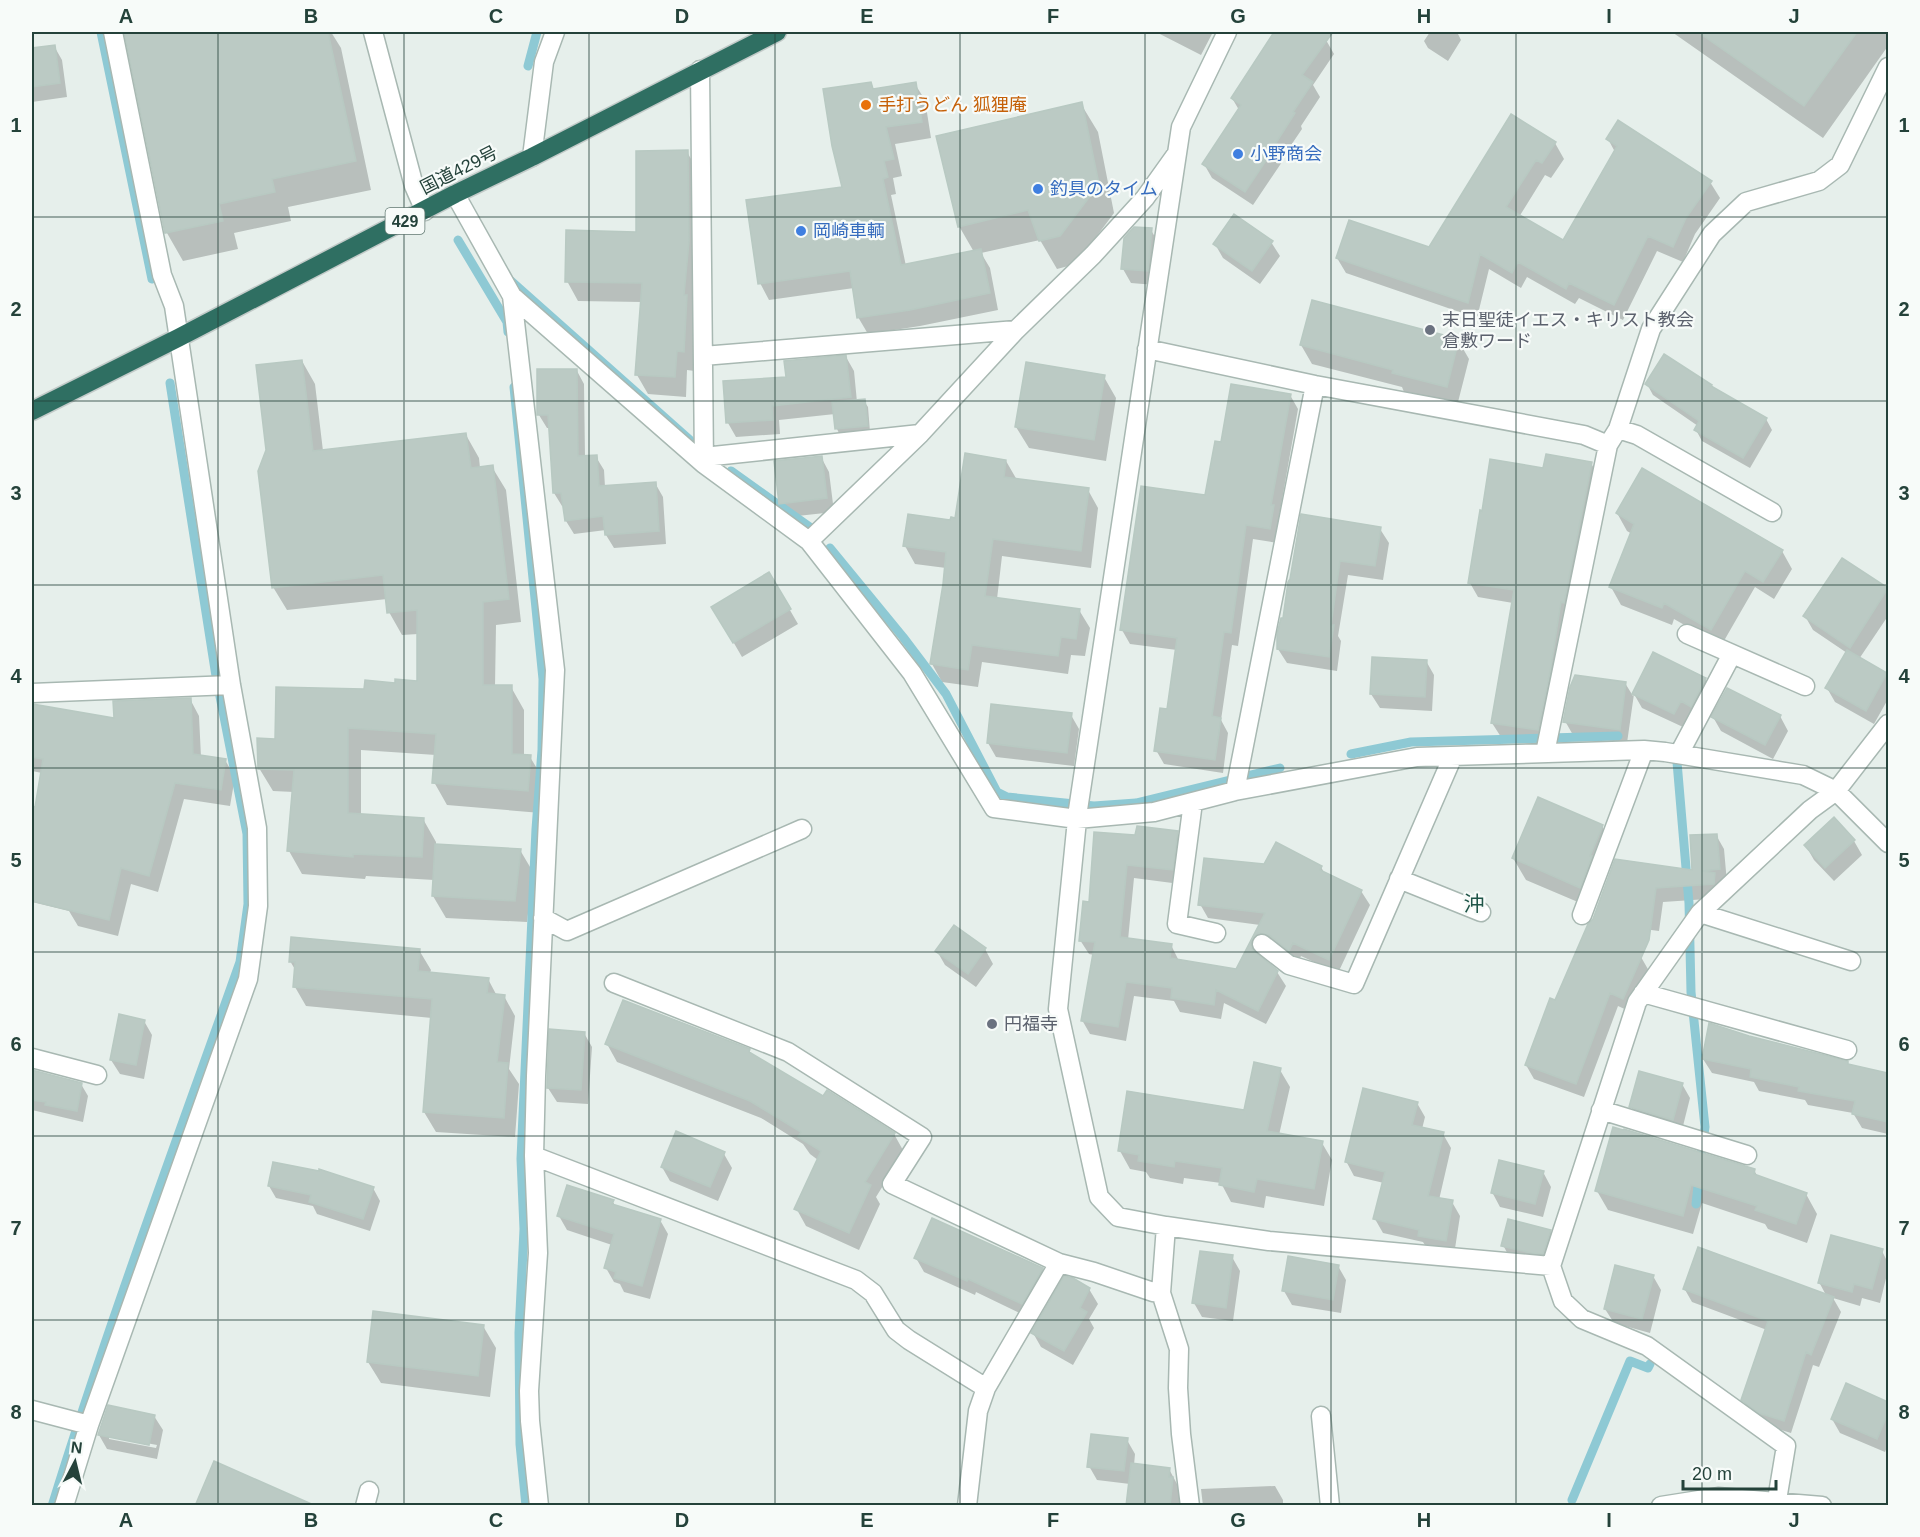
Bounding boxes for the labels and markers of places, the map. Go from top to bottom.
place label: 手打うどん 狐狸庵 [878,95,1027,115]
marker: 手打うどん 狐狸庵 [859,98,873,112]
place label: 小野商会 [1250,144,1322,164]
marker: 小野商会 [1231,147,1245,161]
place label: 釣具のタイム [1050,179,1158,199]
marker: 釣具のタイム [1031,182,1045,196]
place label: 岡崎車輌 [813,221,885,241]
marker: 岡崎車輌 [794,224,808,238]
place label: 末日聖徒イエス・キリスト教会 倉敷ワード [1442,310,1694,351]
marker: 末日聖徒イエス・キリスト教会 倉敷ワード [1423,323,1437,337]
place label: 円福寺 [1004,1014,1058,1034]
marker: 円福寺 [985,1017,999,1031]

